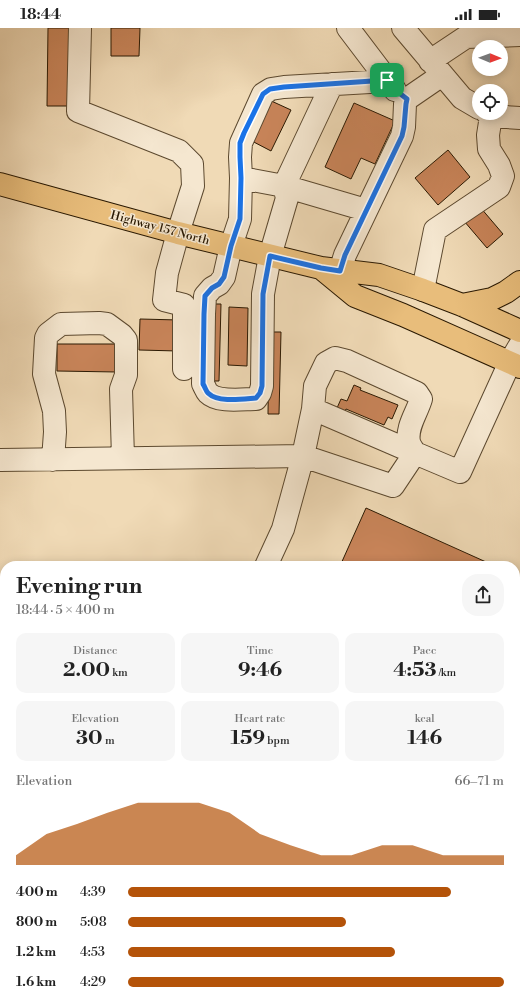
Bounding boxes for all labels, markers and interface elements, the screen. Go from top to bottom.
text: 18:44 [20,5,61,24]
north arrow [472,40,508,76]
map controls [472,40,508,120]
pin [370,63,404,97]
icon: arrive [376,69,398,91]
button: locate [472,84,508,120]
street label: Highway 157 North [109,208,211,248]
text: Evening run [16,573,142,600]
button: share [462,574,504,616]
text: 18:44 · 5 × 400 m [16,602,115,618]
text: Distance [73,644,118,658]
text: Time [247,644,273,658]
text: Pace [413,644,436,658]
text: 2.00 [63,658,110,683]
text: 9:46 [238,658,282,683]
text: 4:53 [393,658,436,683]
text: km [110,666,128,680]
text: /km [436,666,456,680]
text: Elevation [72,712,119,726]
text: Heart rate [235,712,285,726]
text: kcal [415,712,435,726]
text: 30 [76,726,103,751]
text: 159 [230,726,265,751]
text: 146 [407,726,442,751]
text: m [103,734,115,748]
text: bpm [265,734,290,748]
text: Elevation [16,773,72,789]
text: 66–71 m [455,773,504,789]
text: 400 m [16,884,58,900]
text: 4:39 [80,884,106,900]
text: 800 m [16,914,57,930]
text: 5:08 [80,914,107,930]
text: 1.2 km [16,944,56,960]
text: 4:53 [80,944,105,960]
text: 1.6 km [16,974,56,990]
text: 4:29 [80,974,106,990]

